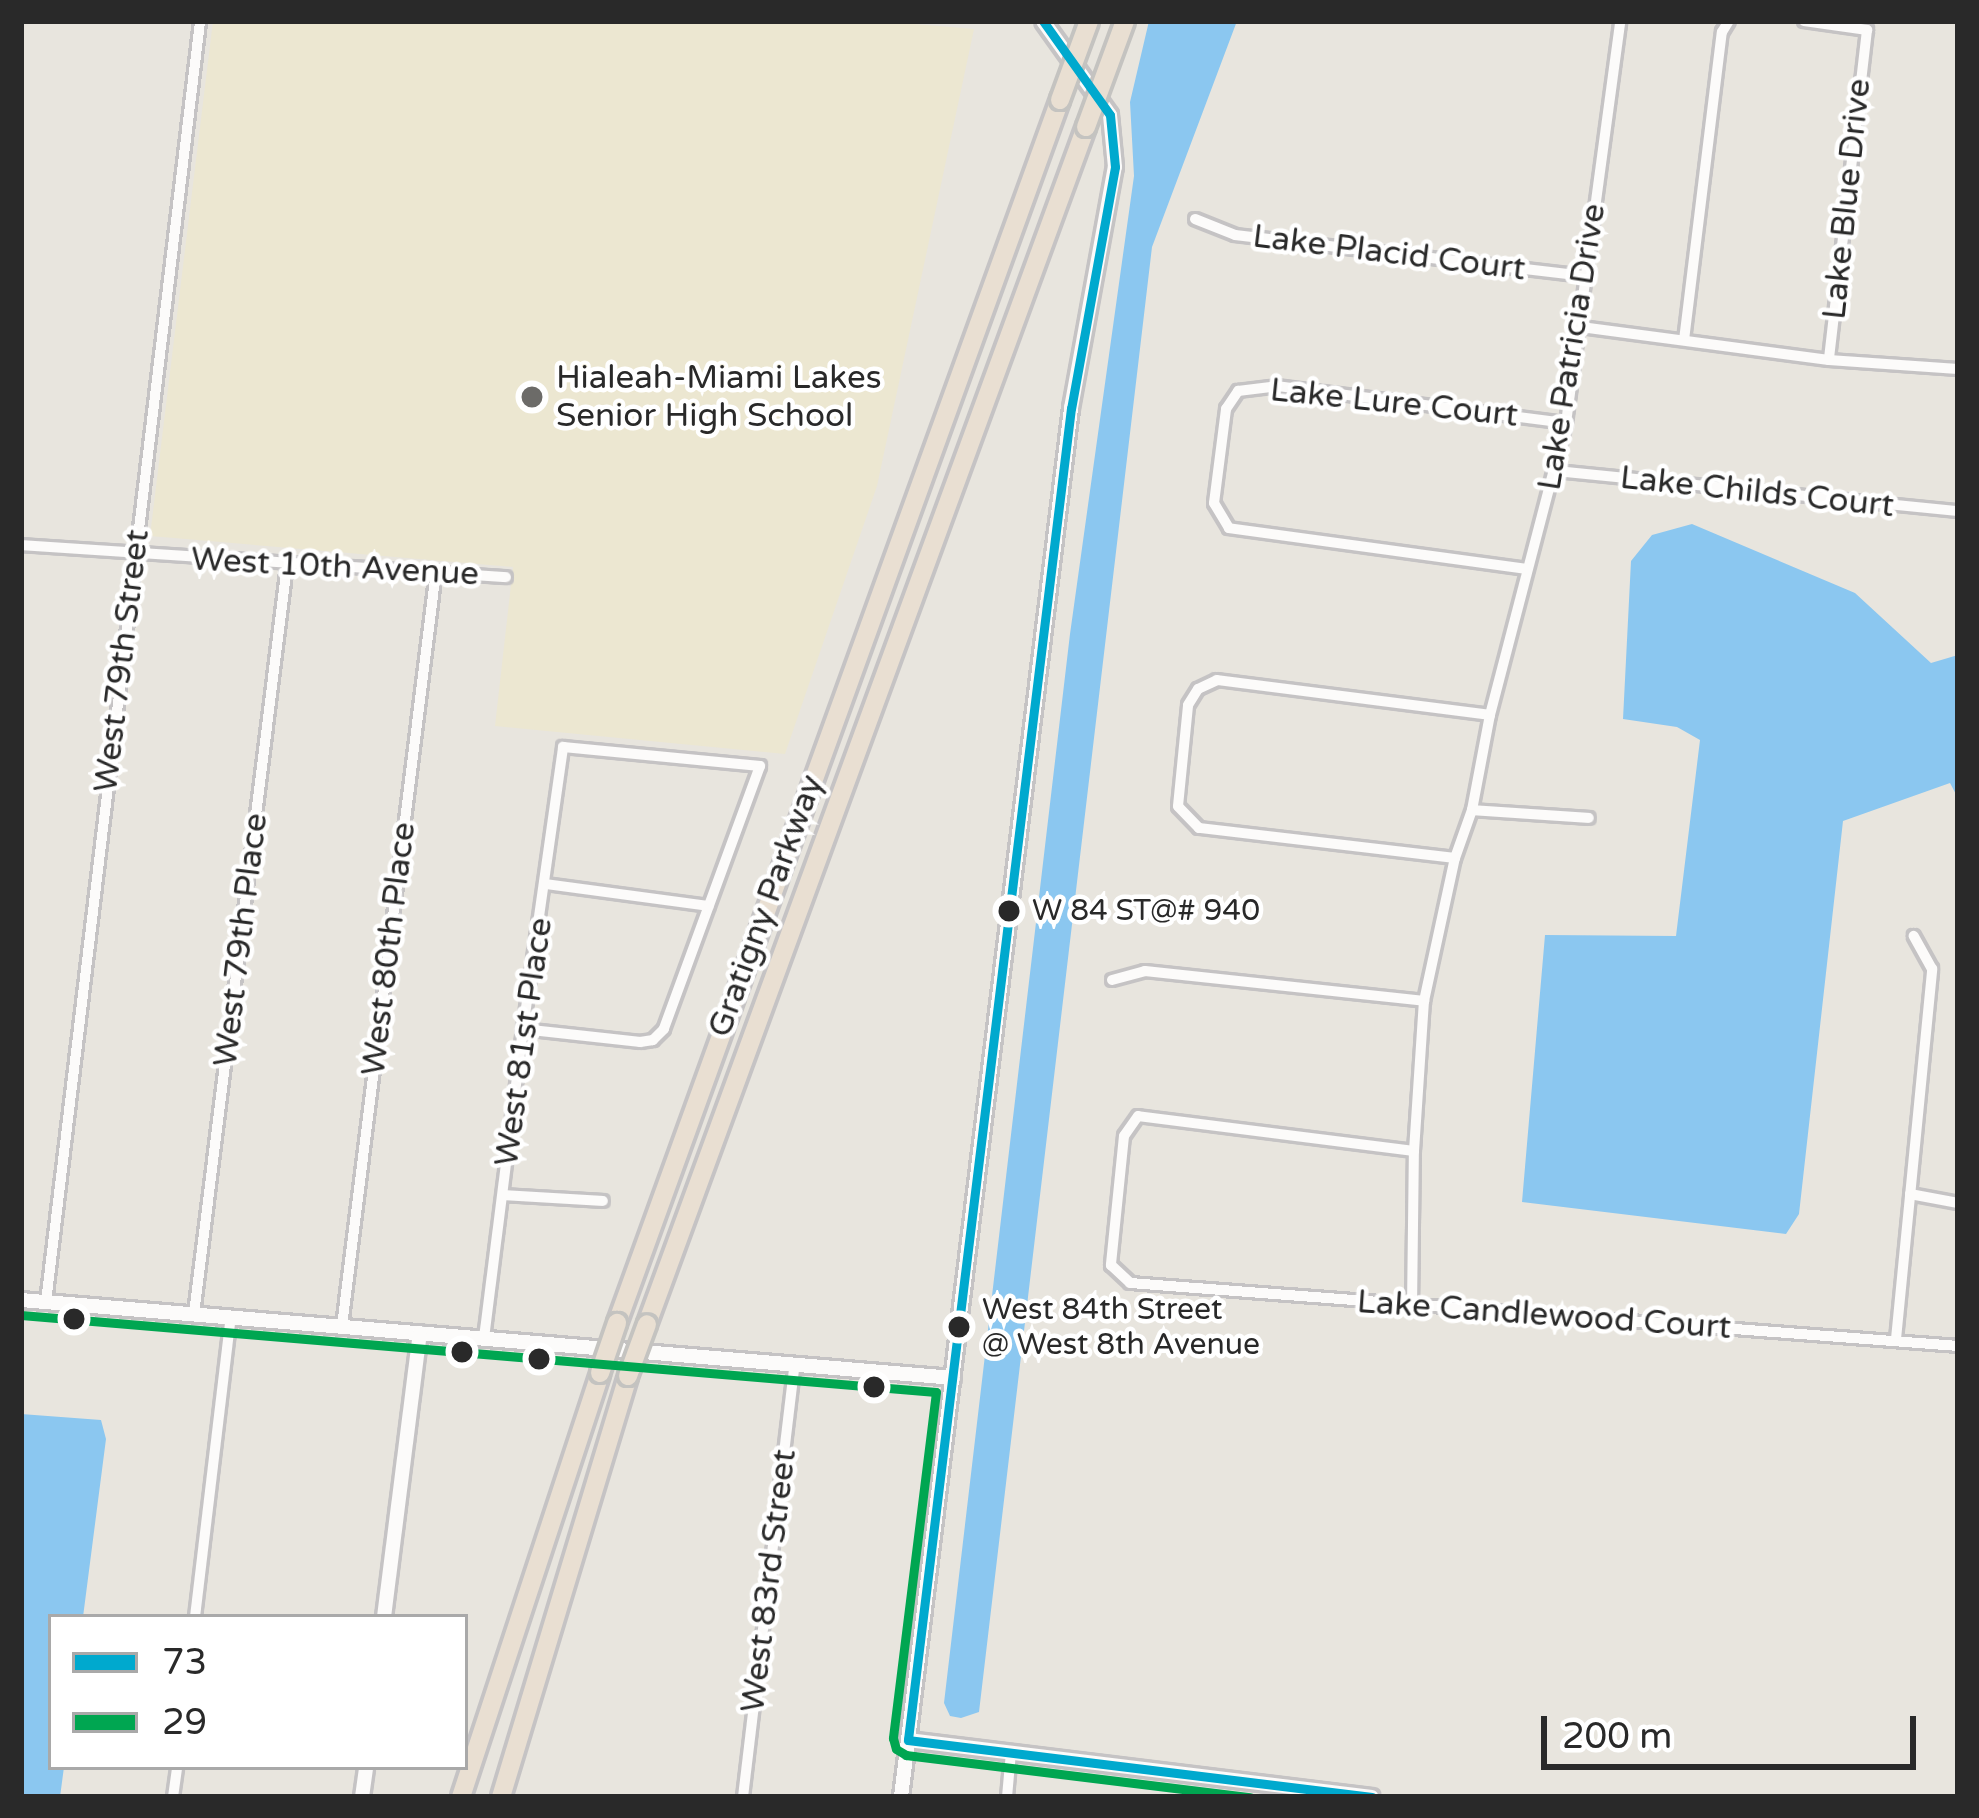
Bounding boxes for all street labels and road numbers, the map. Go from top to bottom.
street label: Lake Blue Drive [1815,77,1879,321]
street label: Lake Patricia Drive [1530,201,1614,493]
street label: Lake Placid Court [1250,217,1528,289]
street label: Lake Lure Court [1268,370,1520,436]
street label: Lake Childs Court [1618,458,1896,526]
street label: West 79th Street [86,527,158,795]
street label: West 10th Avenue [190,540,480,594]
street label: Gratigny Parkway [700,770,832,1042]
street label: West 79th Place [206,811,276,1069]
street label: West 80th Place [354,820,424,1078]
street label: West 81st Place [487,915,561,1169]
street label: Lake Candlewood Court [1356,1282,1732,1348]
street label: West 83rd Street [733,1447,805,1715]

